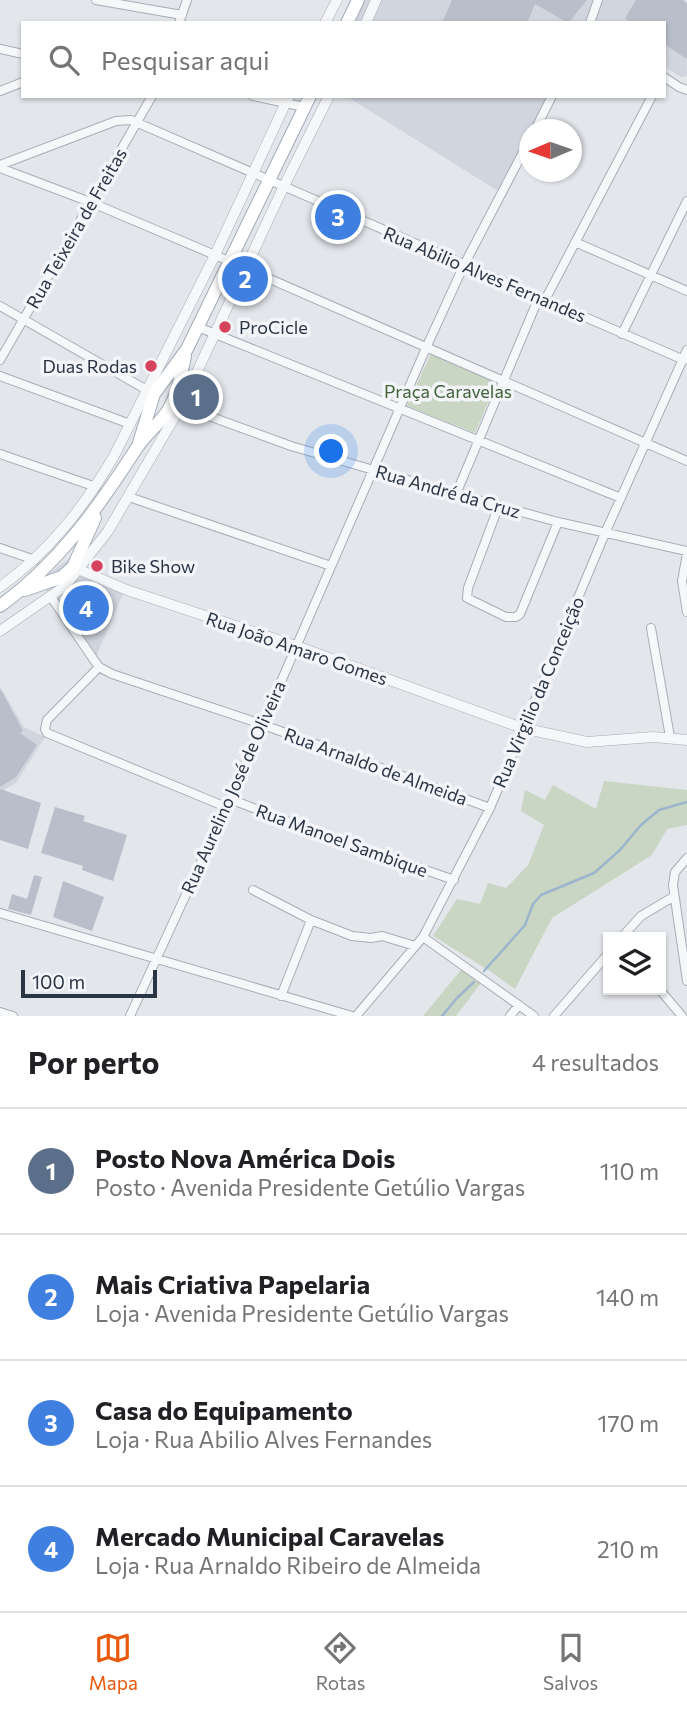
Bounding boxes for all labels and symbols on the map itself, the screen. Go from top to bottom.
north arrow [519,119,582,182]
street label: Rua Teixeira de Freitas [21,144,131,312]
pin: 3 [315,191,361,243]
street label: Rua Abilio Alves Fernandes [380,221,590,327]
pin: 2 [222,253,268,305]
place label: ProCicle [239,316,308,338]
marker: ProCicle [217,319,233,335]
place label: Duas Rodas [42,355,137,377]
marker: Duas Rodas [143,358,159,374]
pin: 1 [173,371,219,423]
park label: Praça Caravelas [384,380,512,402]
your location [314,434,348,468]
street label: Rua André da Cruz [373,460,523,522]
place label: Bike Show [111,555,195,577]
marker: Bike Show [89,558,105,574]
pin: 4 [63,582,109,634]
street label: Rua Virgilio da Conceição [488,593,588,791]
street label: Rua João Amaro Gomes [203,607,391,689]
street label: Rua Aurelino José de Oliveira [176,677,290,897]
street label: Rua Arnaldo de Almeida [281,723,471,809]
street label: Rua Manoel Sambique [253,799,431,881]
scale bar [21,967,158,999]

